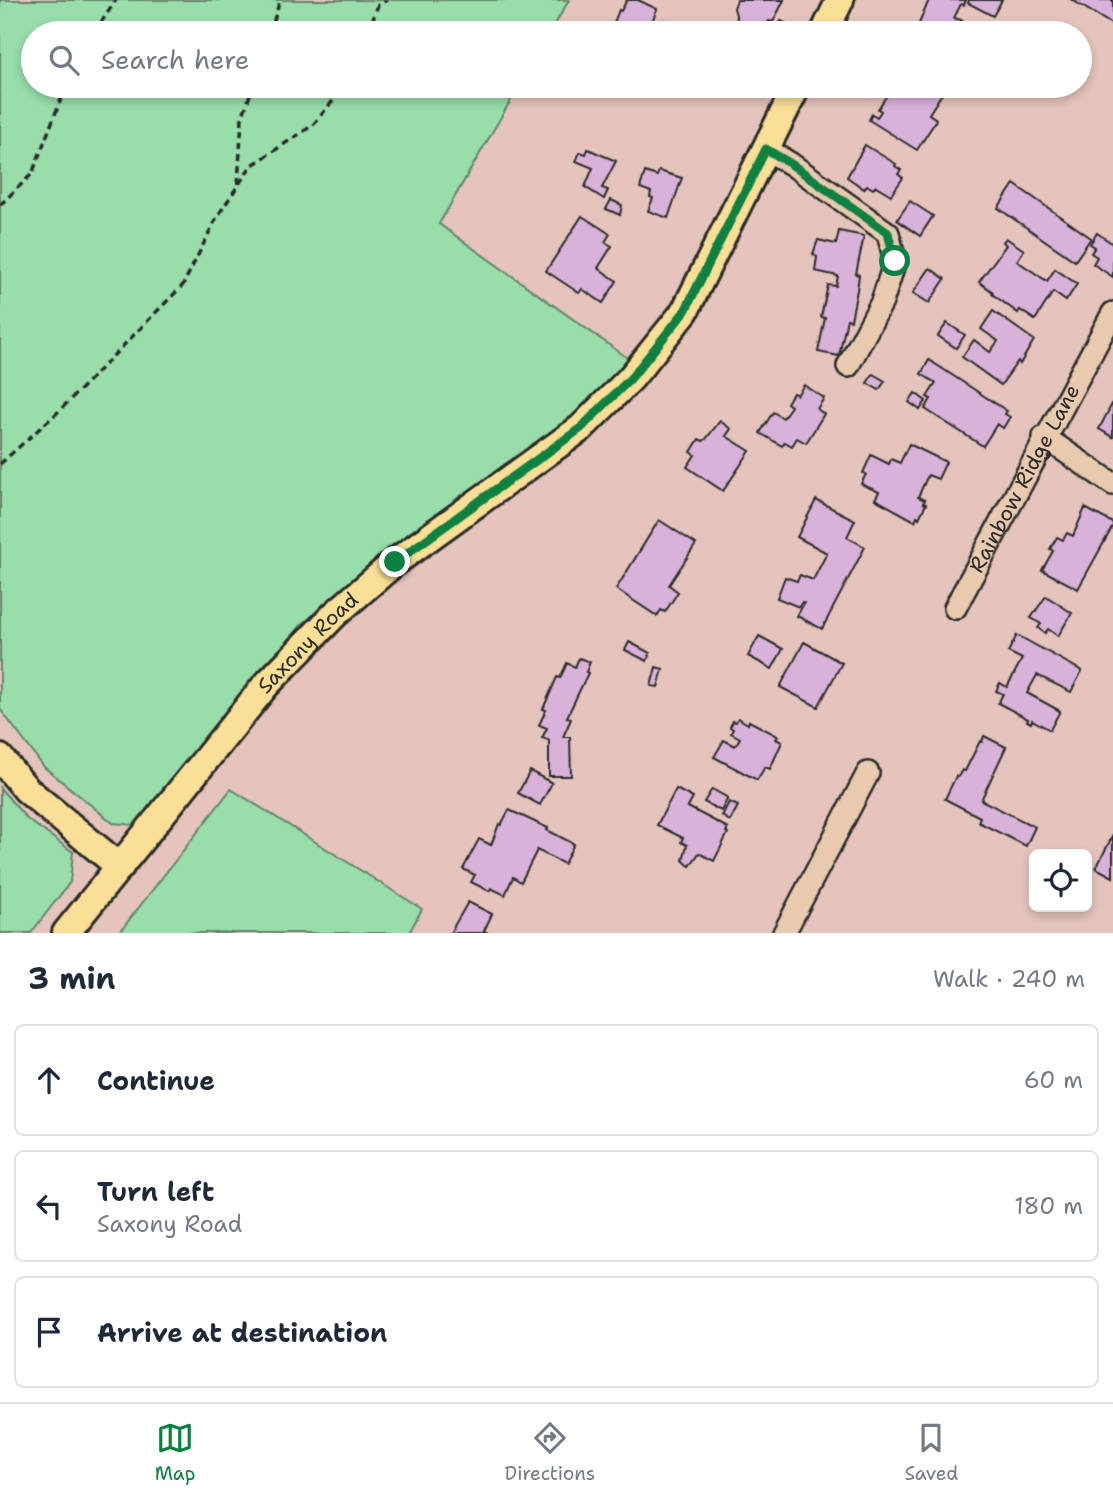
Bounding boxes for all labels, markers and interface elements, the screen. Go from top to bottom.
search box [21,21,1092,98]
icon: search [45,41,83,79]
text: Search here [101,42,250,77]
route start [879,245,910,276]
street label: Rainbow Ridge Lane [963,379,1086,578]
route end [379,546,410,577]
street label: Saxony Road [251,586,364,700]
map controls [1029,849,1092,912]
button: locate [1029,849,1092,912]
text: 3 min [28,958,115,999]
text: Walk · 240 m [933,964,1085,994]
icon: ahead [30,1061,68,1099]
text: Continue [97,1063,215,1098]
text: 60 m [1024,1065,1083,1095]
text: Turn left [97,1174,214,1209]
icon: left [30,1187,68,1225]
text: 180 m [1014,1191,1083,1221]
text: Saxony Road [97,1209,242,1239]
icon: arrive [30,1313,68,1351]
text: Arrive at destination [97,1315,387,1350]
tab: Map [155,1419,195,1486]
tab: Directions [505,1419,595,1486]
tab: Saved [904,1419,958,1486]

